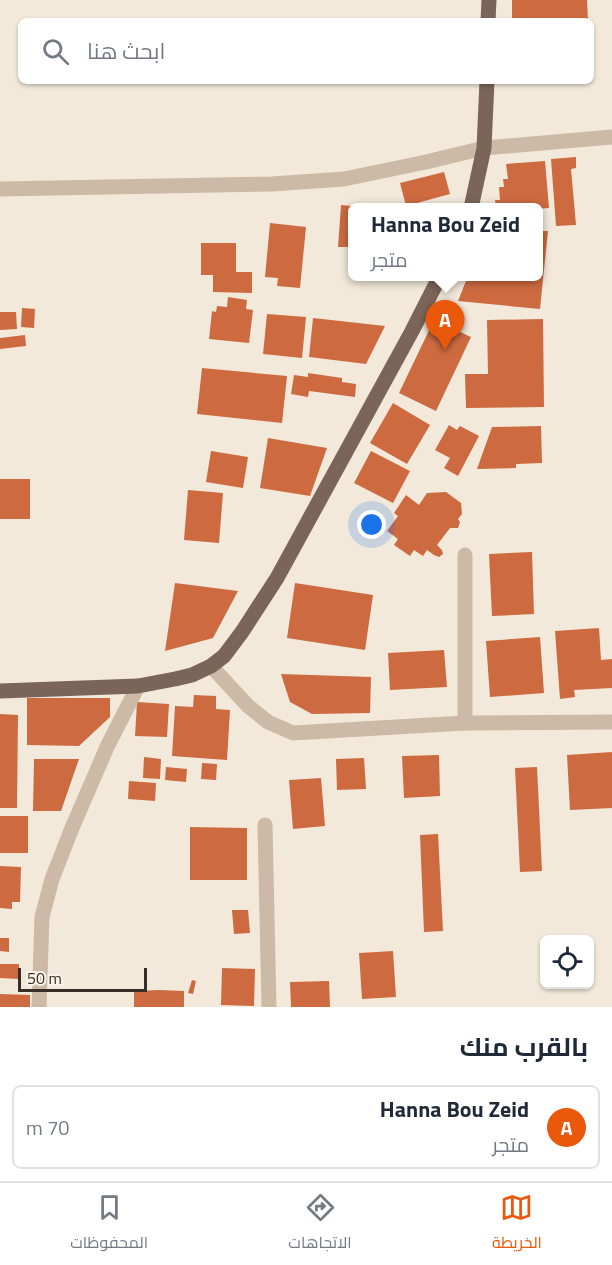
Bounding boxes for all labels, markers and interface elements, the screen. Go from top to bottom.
search box [18,18,594,84]
text: ابحث هنا [87,34,165,68]
icon: search [39,35,72,68]
popup [348,203,543,281]
text: Hanna Bou Zeid [371,207,520,241]
text: متجر [371,244,408,275]
pin: A [426,300,464,350]
your location [357,510,386,539]
map controls [540,935,594,989]
button: locate [540,935,594,989]
scale bar [18,965,147,992]
text: 50 m [27,966,62,990]
text: بالقرب منك [460,1027,588,1066]
text: Hanna Bou Zeid [380,1092,529,1126]
text: 70 m [26,1112,70,1143]
text: A [560,1112,573,1143]
text: متجر [492,1129,529,1160]
tab: المحفوظات [70,1191,148,1257]
tab: الاتجاهات [288,1191,352,1257]
tab: الخريطة [492,1191,542,1257]

